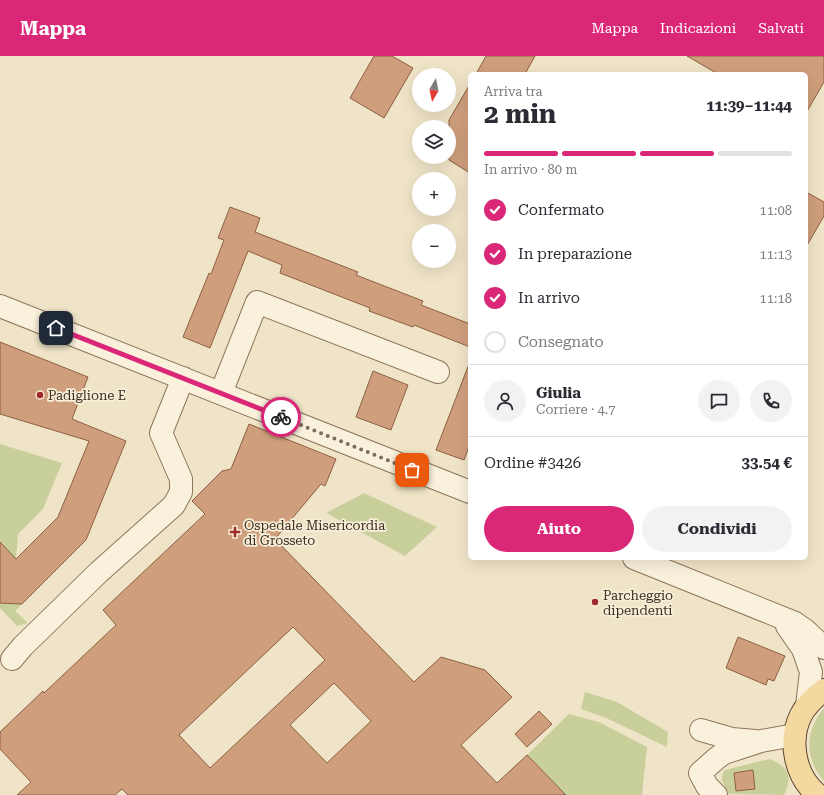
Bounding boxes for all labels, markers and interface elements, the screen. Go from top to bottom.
text: Mappa [20,17,86,40]
text: Mappa [591,20,638,36]
text: Indicazioni [660,20,736,36]
text: Salvati [758,20,804,36]
north arrow [412,68,456,112]
map controls [412,68,456,268]
text: Arriva tra [484,84,543,99]
text: 11:39–11:44 [706,97,792,115]
text: 2 min [484,99,556,129]
button: layers [412,120,456,164]
text: In arrivo · 80 m [484,162,577,177]
button: + [412,172,456,216]
icon: check [484,199,506,221]
text: Confermato [518,201,604,219]
text: 11:08 [760,203,792,218]
button: − [412,224,456,268]
icon: check [484,243,506,265]
text: In preparazione [518,245,632,263]
text: 11:13 [760,247,792,262]
icon: check [484,287,506,309]
text: In arrivo [518,289,580,307]
text: 11:18 [760,291,792,306]
pin [39,311,73,345]
icon: home [45,317,67,339]
text: Consegnato [518,333,604,351]
button: person [484,380,526,422]
button: chat [698,380,740,422]
button: phone [750,380,792,422]
text: Giulia [536,384,581,402]
place label: Padiglione E [48,388,126,403]
marker: Padiglione E [35,390,45,400]
courier [261,397,301,437]
text: Corriere · 4.7 [536,402,615,417]
icon: bike [270,406,292,428]
pin [395,453,429,487]
text: Ordine #3426 [484,454,581,472]
text: 33.54 € [741,454,792,472]
icon: bag [401,459,423,481]
button: Aiuto [484,506,634,552]
button: Condividi [642,506,792,552]
place label: Ospedale Misericordia di Grosseto [244,518,385,548]
marker: Ospedale Misericordia di Grosseto [229,526,241,538]
place label: Parcheggio dipendenti [603,588,673,618]
marker: Parcheggio dipendenti [590,597,600,607]

